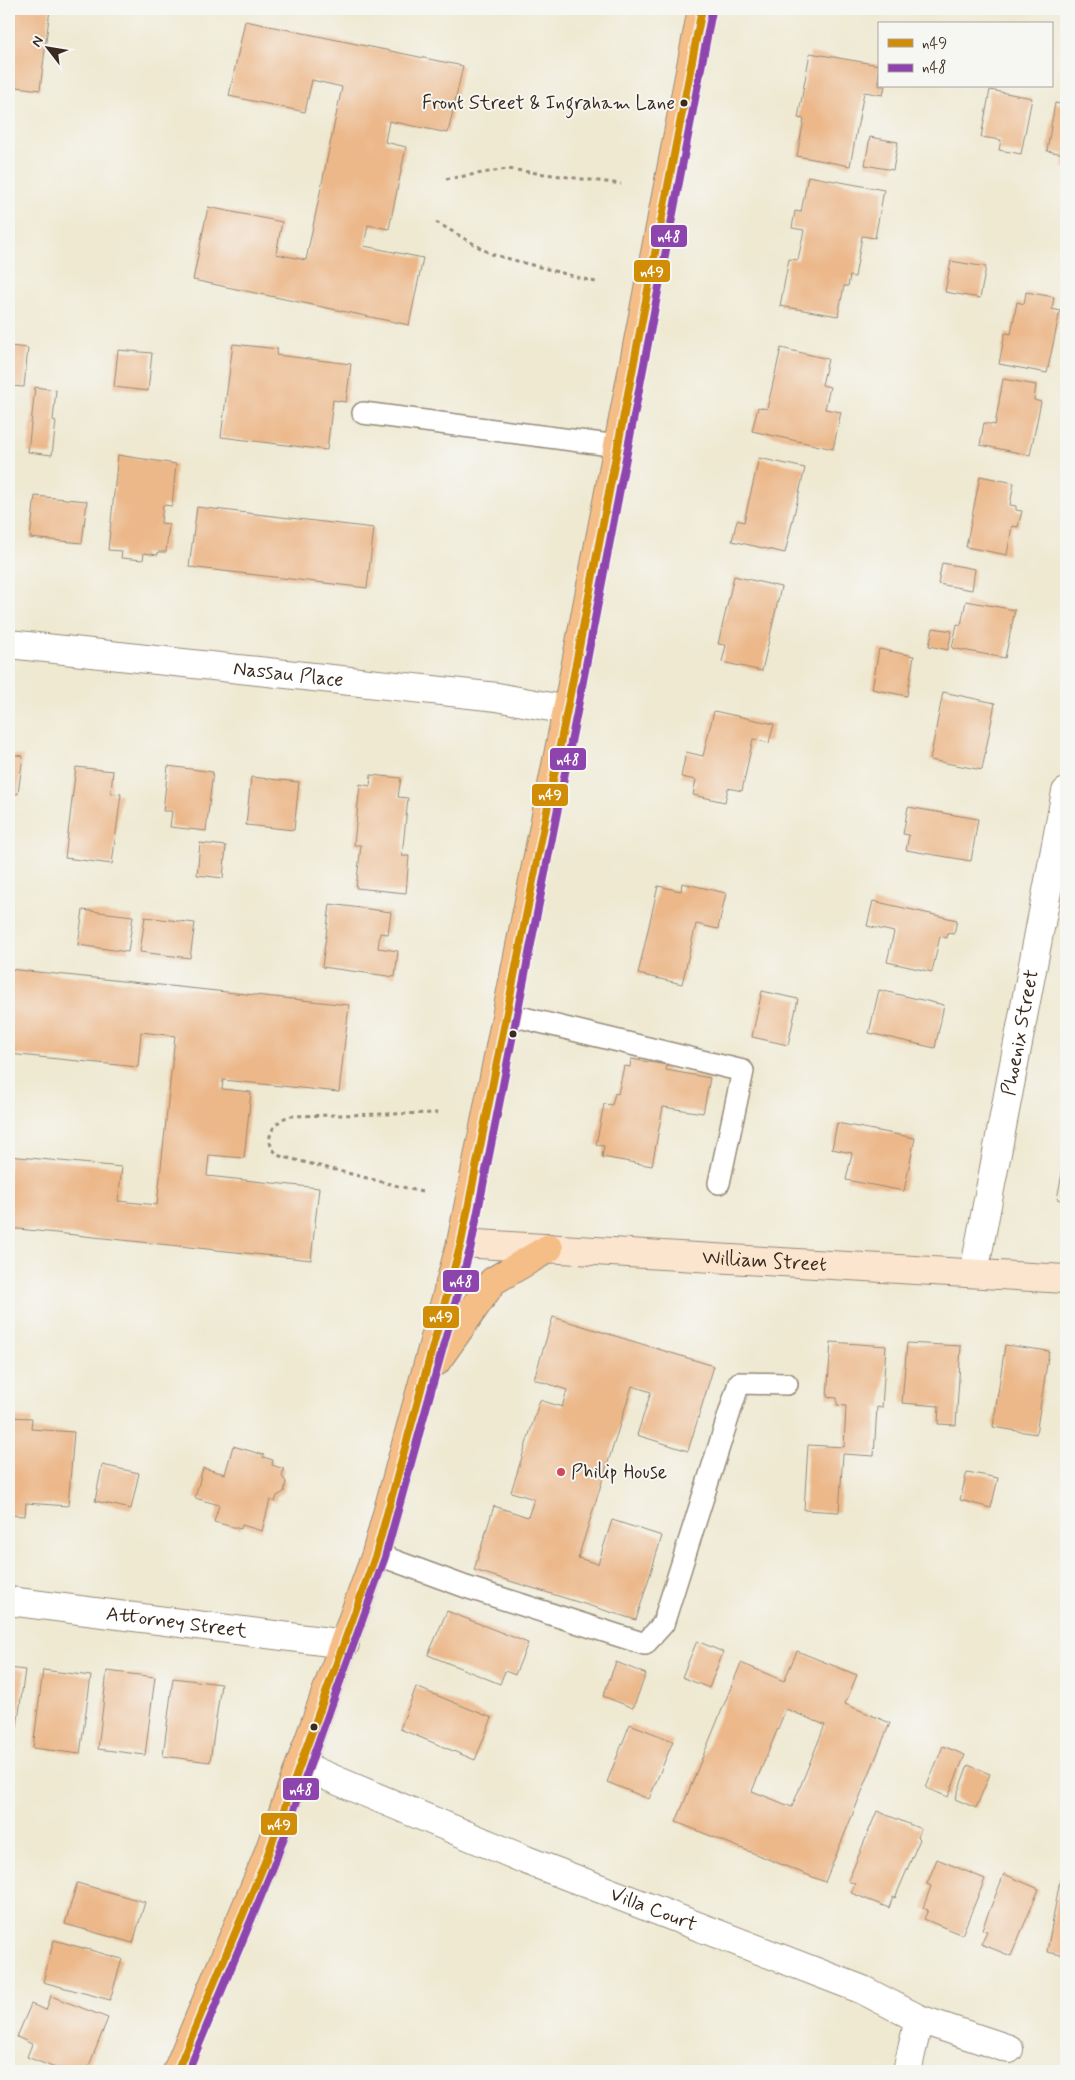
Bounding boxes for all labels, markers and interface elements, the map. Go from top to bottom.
north arrow [22,22,72,72]
legend [878,22,1052,88]
text: N [28,33,48,50]
text: n49 [922,34,947,54]
text: n48 [922,58,947,78]
place label: Front Street & Ingraham Lane [422,91,675,119]
marker: Front Street & Ingraham Lane [679,98,689,108]
line badge: n48 [650,224,688,248]
text: n48 [658,228,681,246]
line badge: n49 [633,259,671,283]
text: n49 [640,263,664,281]
street label: Nassau Place [232,655,345,694]
line badge: n48 [549,747,587,771]
text: n48 [557,751,580,769]
line badge: n49 [531,783,569,807]
text: n49 [538,786,562,804]
street label: Phoenix Street [995,967,1045,1098]
unlabelled marker [508,1029,518,1039]
street label: William Street [701,1244,828,1278]
line badge: n48 [442,1269,480,1293]
text: n48 [450,1273,473,1291]
line badge: n49 [422,1305,460,1329]
text: n49 [429,1308,453,1326]
place label: Philip House [571,1459,667,1486]
marker: Philip House [555,1466,567,1478]
street label: Attorney Street [105,1600,249,1645]
unlabelled marker [309,1722,319,1732]
line badge: n48 [282,1777,320,1801]
text: n48 [290,1781,313,1799]
line badge: n49 [260,1812,298,1836]
text: n49 [267,1816,291,1834]
street label: Villa Court [606,1880,701,1938]

